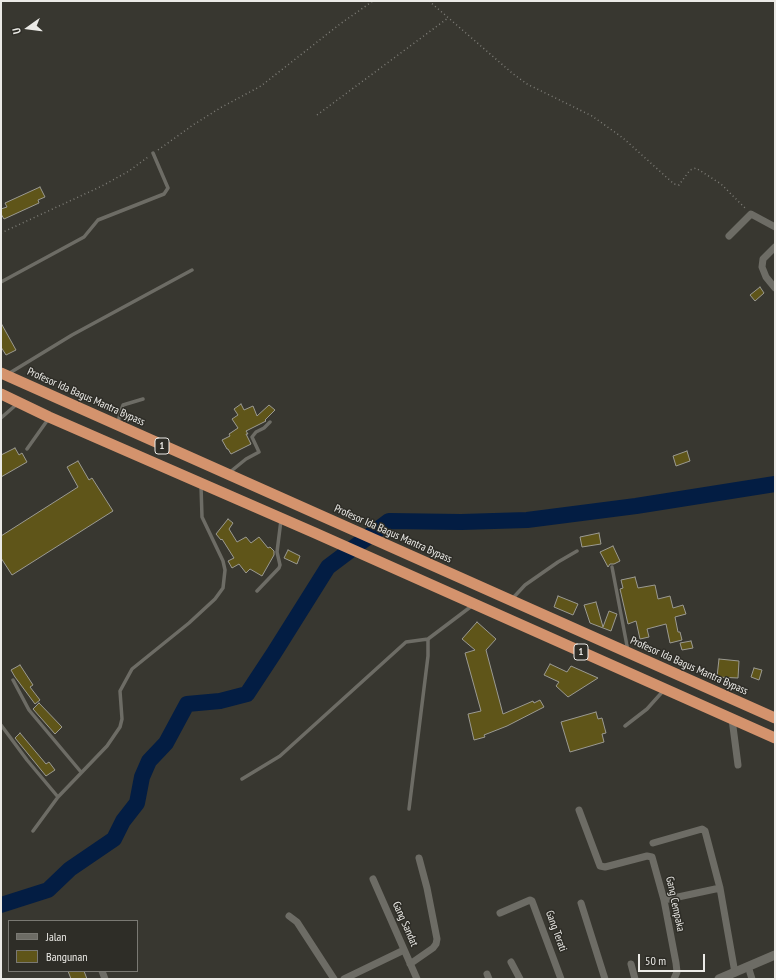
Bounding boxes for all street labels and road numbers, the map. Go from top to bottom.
street label: Profesor Ida Bagus Mantra Bypass [25,365,147,429]
road number: 1 [155,438,169,454]
street label: Profesor Ida Bagus Mantra Bypass [332,502,454,566]
street label: Profesor Ida Bagus Mantra Bypass [628,634,750,698]
road number: 1 [574,644,588,660]
street label: Gang Cempaka [663,875,687,933]
street label: Gang Sandat [389,899,421,949]
street label: Gang Terati [542,909,570,953]

